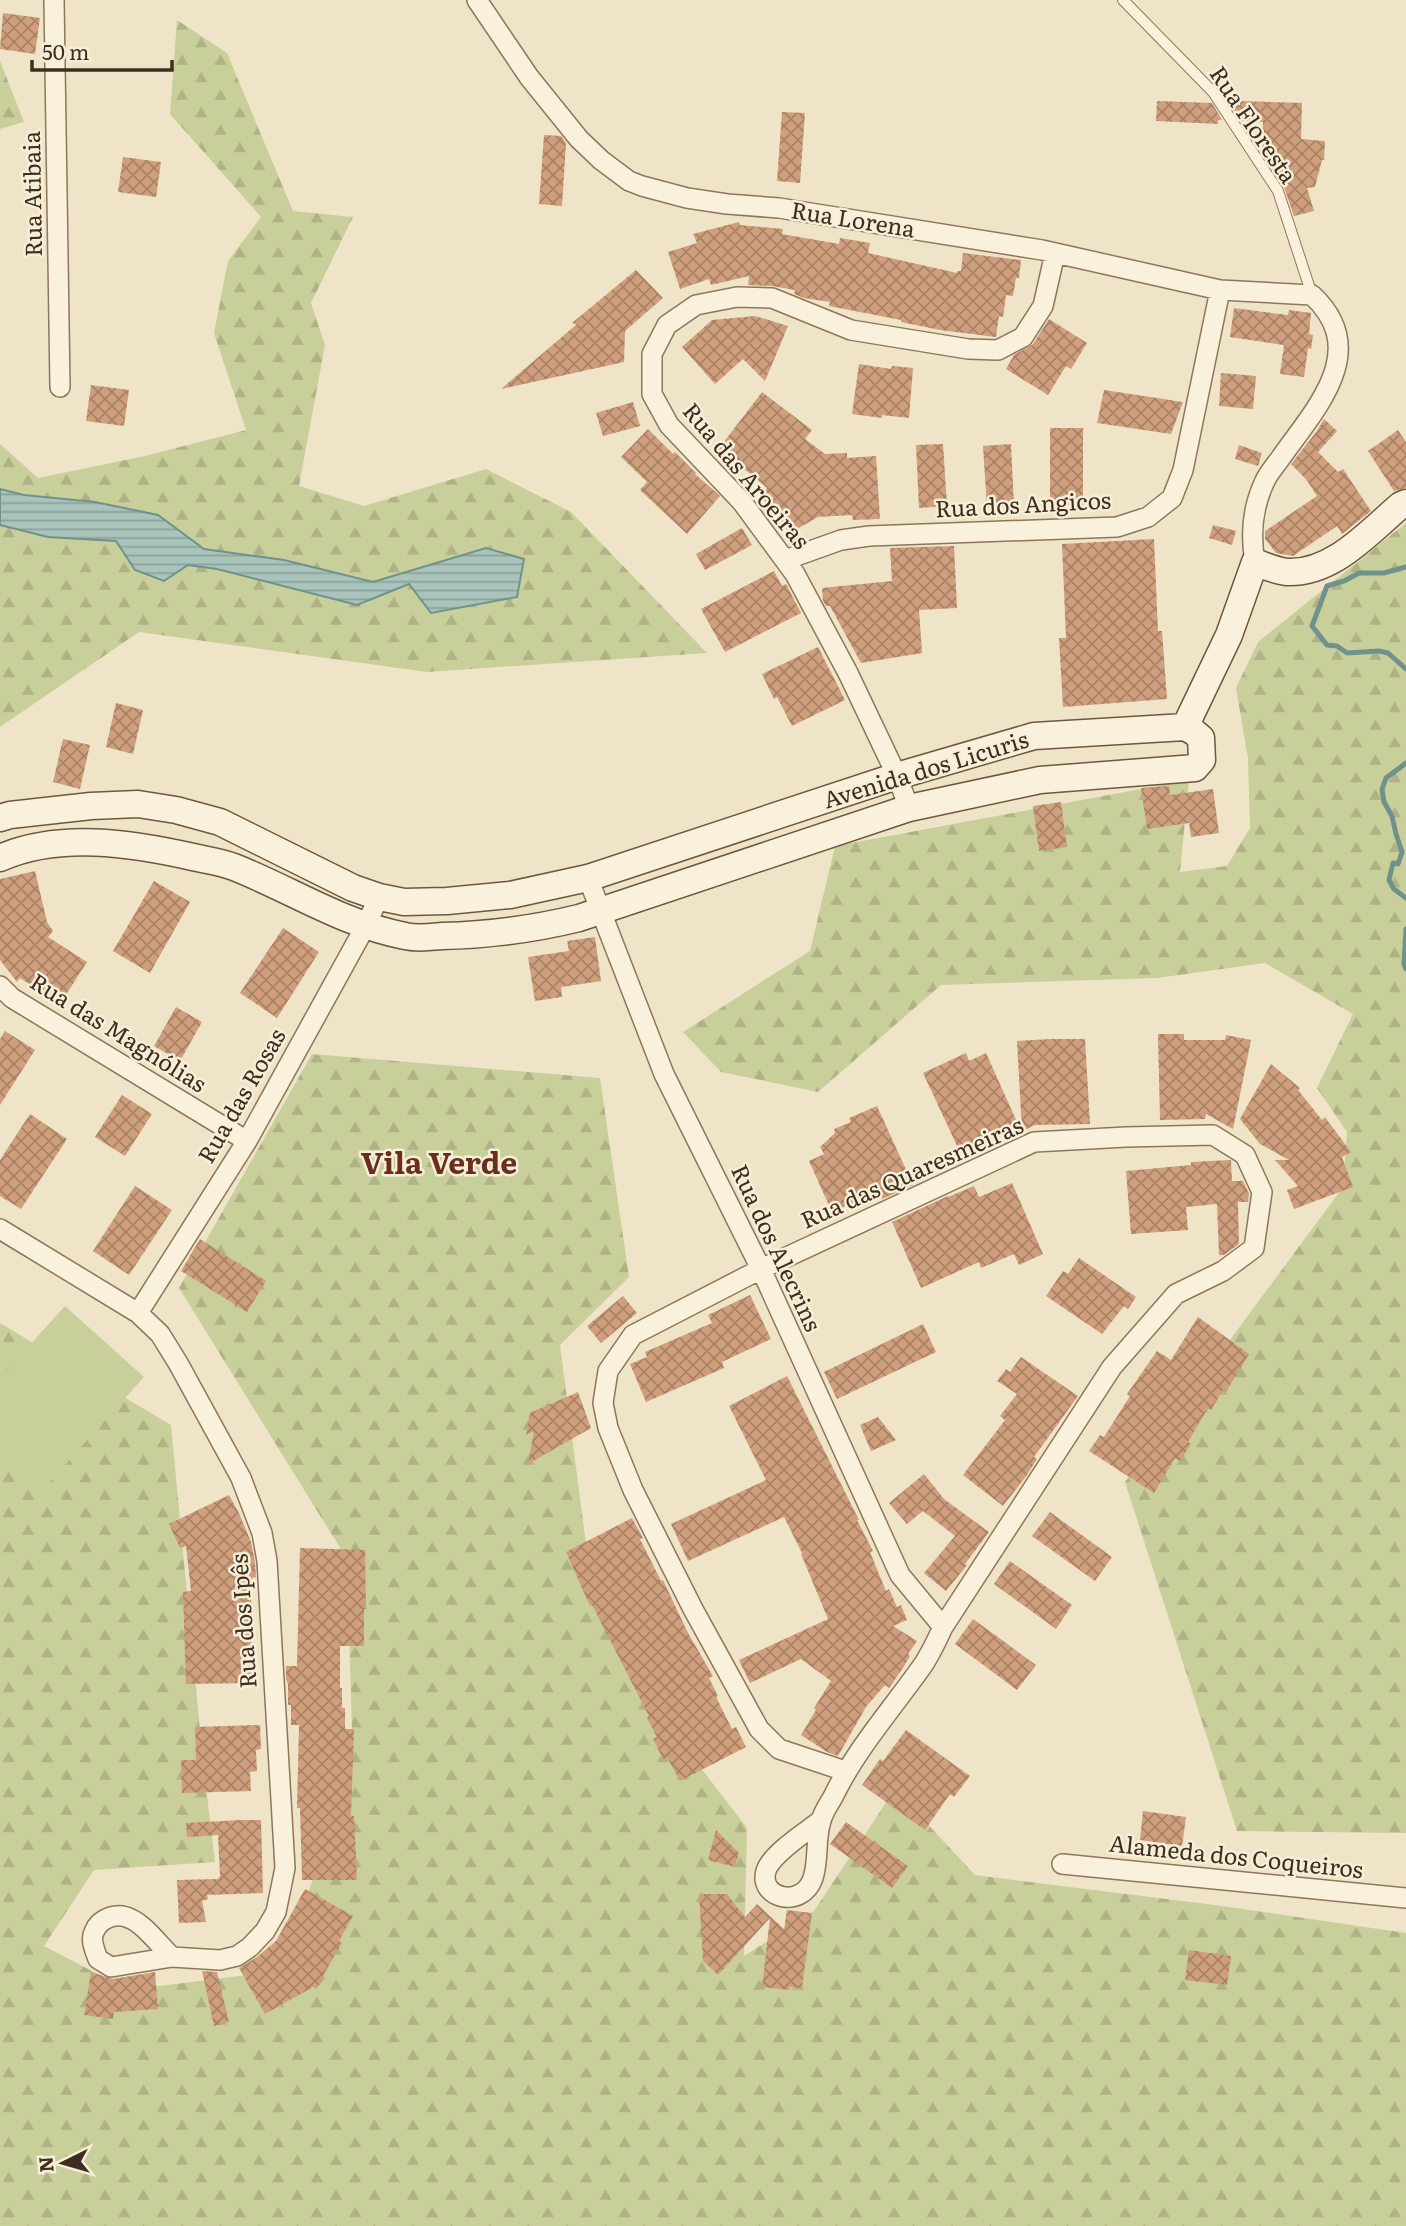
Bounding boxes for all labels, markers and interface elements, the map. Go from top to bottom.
scale bar [32,28,172,72]
text: 50 m [42,35,89,66]
street label: Rua Floresta [1203,58,1307,190]
street label: Rua Atibaia [13,130,49,257]
street label: Rua Lorena [789,191,918,245]
street label: Rua das Aroeiras [676,394,819,555]
street label: Rua dos Angicos [934,481,1112,525]
street label: Avenida dos Licuris [819,721,1032,815]
street label: Rua das Magnólias [24,963,214,1099]
street label: Rua das Rosas [188,1021,293,1169]
street label: Rua das Quaresmeiras [794,1107,1028,1236]
district label: Vila Verde [361,1139,517,1183]
street label: Rua dos Alecrins [724,1158,831,1336]
street label: Rua dos Ipês [220,1553,264,1690]
street label: Alameda dos Coqueiros [1107,1825,1365,1885]
north arrow [28,2128,98,2198]
text: N [30,2155,60,2174]

